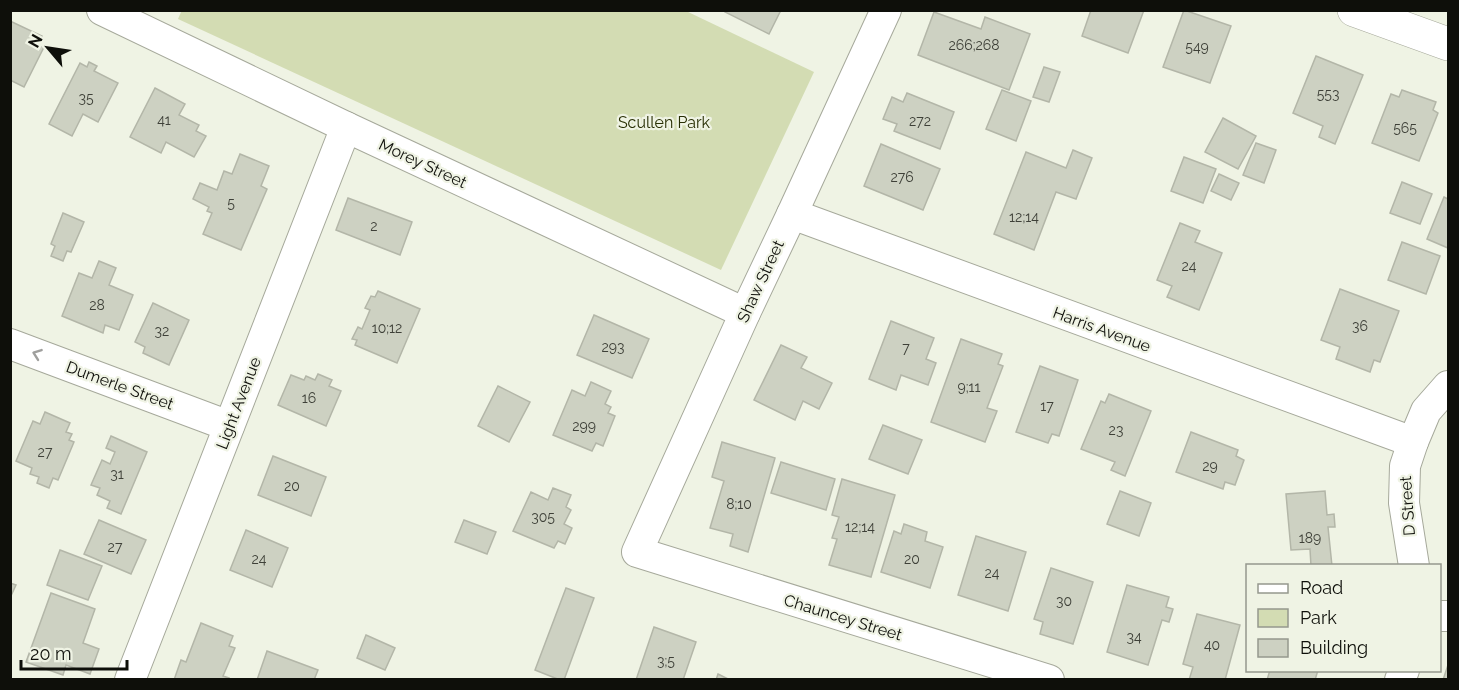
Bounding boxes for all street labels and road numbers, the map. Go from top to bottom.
street label: Morey Street [376,135,470,192]
street label: Shaw Street [733,237,788,325]
street label: Harris Avenue [1050,303,1153,356]
street label: Light Avenue [212,354,265,452]
street label: Dumerle Street [64,357,177,414]
street label: D Street [1396,475,1419,537]
street label: Chauncey Street [782,590,905,645]

